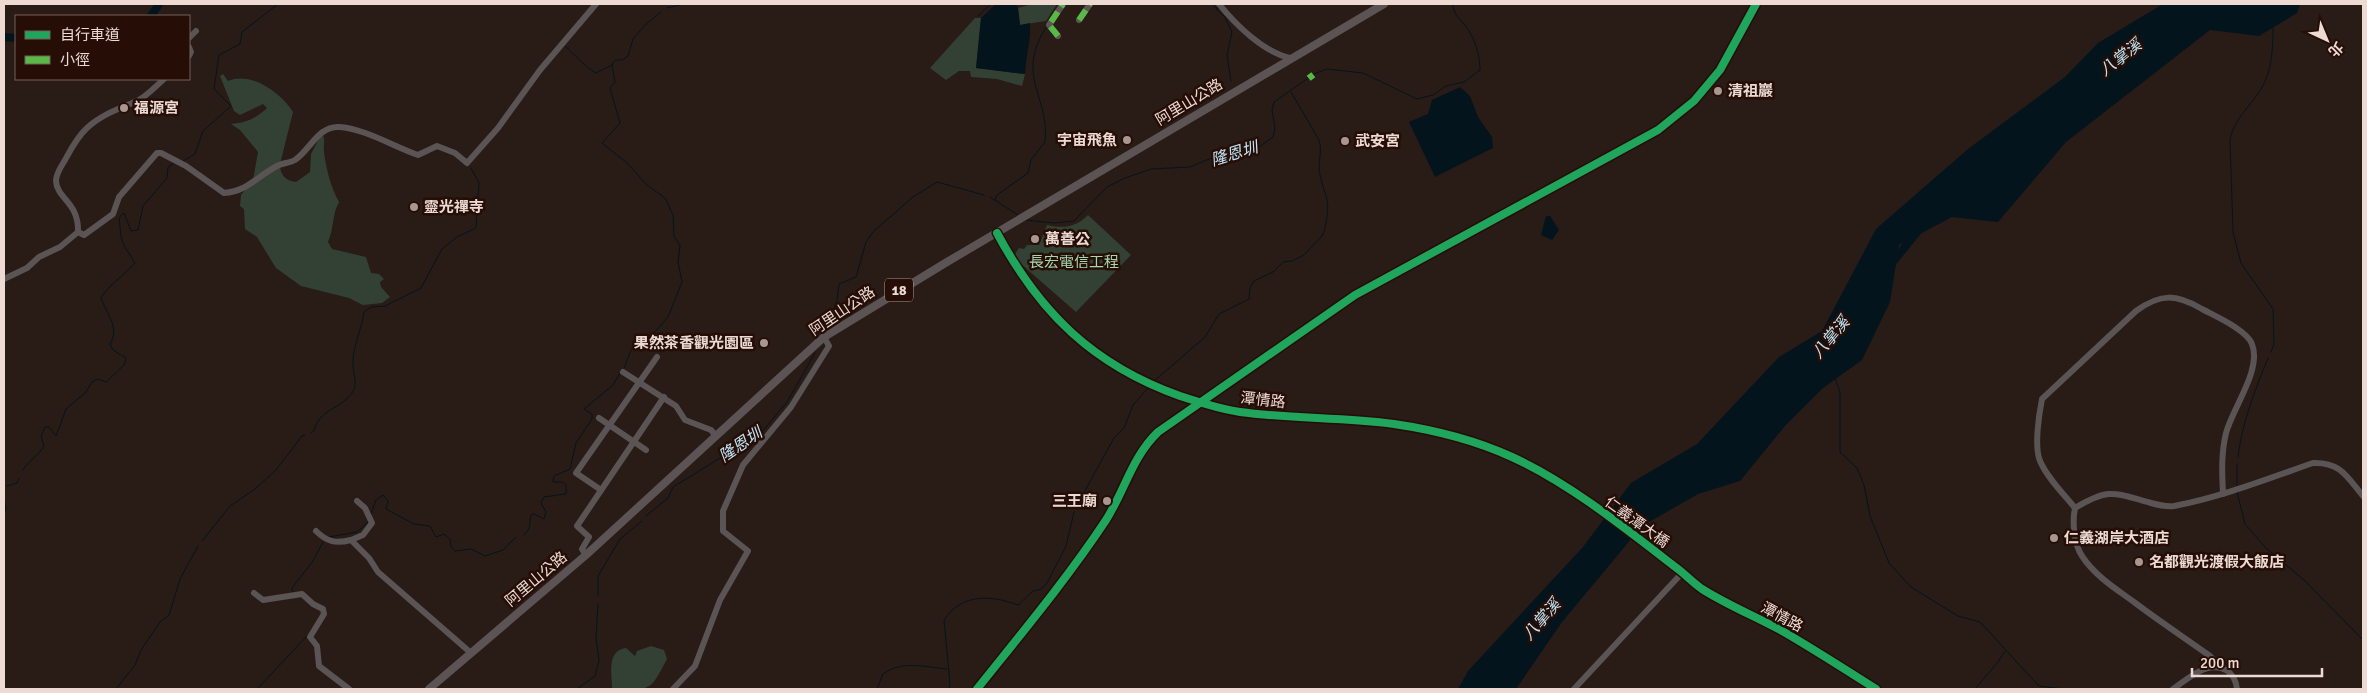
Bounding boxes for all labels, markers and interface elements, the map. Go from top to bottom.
legend [15,15,190,80]
north arrow [2302,15,2352,65]
text: 自行車道 [60,26,120,44]
water label: 八掌溪 [2096,34,2147,80]
text: 北 [2325,38,2347,60]
text: 小徑 [60,51,90,69]
street label: 阿里山公路 [1152,75,1226,129]
place label: 清祖巖 [1728,82,1773,100]
marker: 清祖巖 [1712,85,1724,97]
place label: 福源宮 [134,99,179,117]
marker: 福源宮 [118,102,130,114]
place label: 宇宙飛魚 [1057,131,1117,149]
place label: 武安宮 [1355,132,1400,150]
marker: 宇宙飛魚 [1121,134,1133,146]
marker: 武安宮 [1339,135,1351,147]
water label: 隆恩圳 [1208,137,1262,171]
place label: 靈光禪寺 [424,198,484,216]
marker: 靈光禪寺 [408,201,420,213]
place label: 萬善公 [1045,230,1090,248]
marker: 萬善公 [1029,233,1041,245]
park label: 長宏電信工程 [1029,253,1119,271]
road number: 18 [885,278,913,302]
street label: 阿里山公路 [806,283,878,339]
water label: 八掌溪 [1808,311,1855,362]
place label: 果然茶香觀光園區 [634,334,754,352]
marker: 果然茶香觀光園區 [758,337,770,349]
street label: 潭情路 [1240,389,1286,411]
water label: 隆恩圳 [715,422,768,467]
place label: 三王廟 [1052,492,1097,510]
street label: 仁義潭大橋 [1601,493,1673,551]
marker: 三王廟 [1101,495,1113,507]
place label: 仁義湖岸大酒店 [2064,529,2169,547]
marker: 仁義湖岸大酒店 [2048,532,2060,544]
street label: 阿里山公路 [501,548,571,610]
place label: 名都觀光渡假大飯店 [2149,553,2284,571]
marker: 名都觀光渡假大飯店 [2133,556,2145,568]
water label: 八掌溪 [1518,593,1566,644]
street label: 潭情路 [1758,598,1806,636]
scale bar [2192,646,2322,678]
text: 200 m [2200,654,2240,672]

